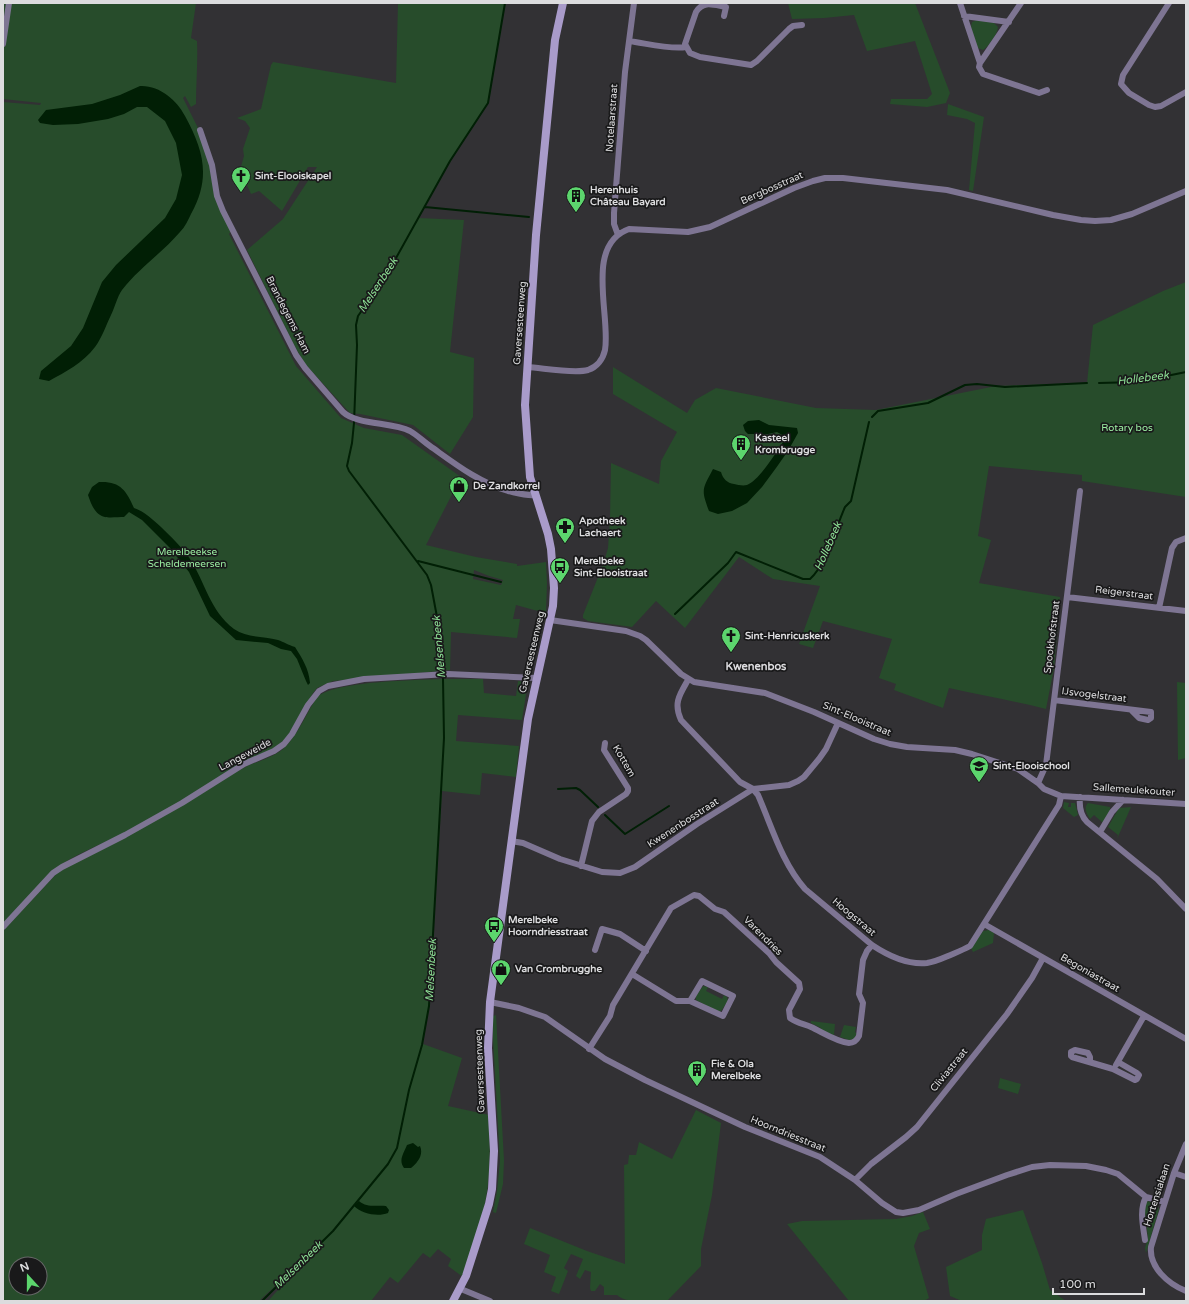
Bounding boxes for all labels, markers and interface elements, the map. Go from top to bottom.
street label: Notelaarstraat [604,83,620,152]
church icon: Sint-Elooiskapel [230,165,252,193]
street label: Bergbosstraat [739,169,805,207]
place label: Sint-Elooiskapel [255,170,331,182]
place label: Herenhuis Château Bayard [590,184,666,208]
building icon: Herenhuis Château Bayard [565,185,587,213]
water label: Melsenbeek [355,254,401,315]
street label: Brandegems Ham [263,274,313,356]
street label: Gaversesteenweg [511,281,529,365]
water label: Hollebeek [1116,368,1171,388]
park label: Rotary bos [1101,422,1153,434]
place label: Kasteel Krombrugge [755,432,815,456]
building icon: Kasteel Krombrugge [730,433,752,461]
shop icon: De Zandkorrel [448,475,470,503]
place label: De Zandkorrel [473,480,540,492]
place label: Apotheek Lachaert [579,515,626,539]
pharmacy icon: Apotheek Lachaert [554,516,576,544]
water label: Hollebeek [811,519,845,572]
park label: Merelbeekse Scheldemeersen [148,546,226,570]
place label: Merelbeke Sint-Elooistraat [574,555,647,579]
bus stop icon: Merelbeke Sint-Elooistraat [549,556,571,584]
street label: Reigerstraat [1094,583,1154,603]
street label: Spookhofstraat [1042,600,1062,674]
street label: Gaversesteenweg [517,610,547,694]
water label: Melsenbeek [430,614,448,679]
church icon: Sint-Henricuskerk [720,625,742,653]
place label: Sint-Henricuskerk [745,630,830,642]
district label: Kwenenbos [726,660,787,673]
street label: IJsvogelstraat [1061,685,1127,705]
street label: Sint-Elooistraat [821,699,893,739]
street label: Langeweide [217,736,273,774]
street label: Kottem [610,743,638,779]
school or university icon: Sint-Elooischool [968,755,990,783]
place label: Sint-Elooischool [993,760,1070,772]
street label: Sallemeulekouter [1093,781,1176,799]
street label: Kwenenbosstraat [645,795,721,851]
street label: Hoogstraat [830,895,878,939]
place label: Merelbeke Hoorndriesstraat [508,914,588,938]
street label: Varendries [741,914,785,958]
bus stop icon: Merelbeke Hoorndriesstraat [483,915,505,943]
water label: Melsenbeek [423,937,439,1002]
street label: Begoniastraat [1058,951,1122,995]
shop icon: Van Crombrugghe [490,958,512,986]
place label: Van Crombrugghe [515,963,602,975]
street label: Gaversesteenweg [473,1029,487,1113]
street label: Cliviastraat [928,1046,970,1094]
place label: Fie & Ola Merelbeke [711,1058,761,1082]
building icon: Fie & Ola Merelbeke [686,1059,708,1087]
street label: Hoorndriesstraat [749,1113,827,1155]
street label: Hortensialaan [1141,1162,1173,1228]
water label: Melsenbeek [271,1238,326,1292]
north arrow [8,1256,48,1296]
text: N [18,1259,31,1275]
scale bar [1053,1270,1144,1296]
text: 100 m [1059,1277,1096,1291]

